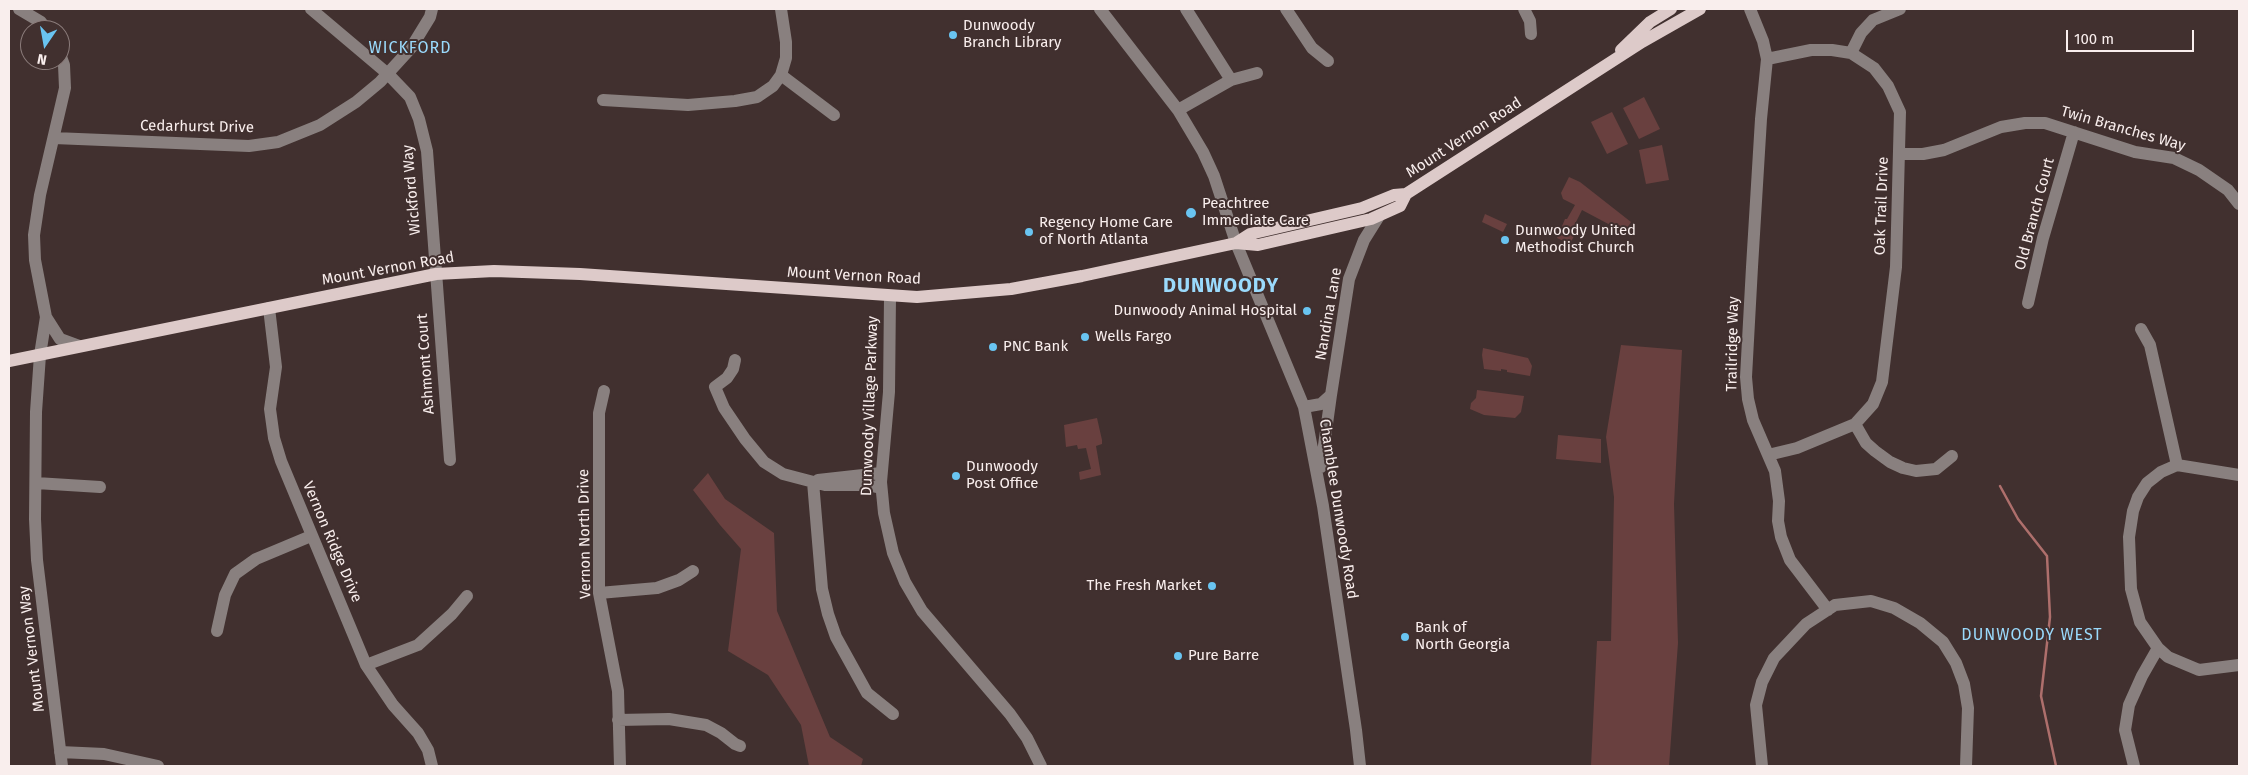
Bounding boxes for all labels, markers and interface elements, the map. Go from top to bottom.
place label: Dunwoody Branch Library [963,17,1061,52]
north arrow [20,20,70,70]
scale bar [2068,20,2196,52]
marker: Dunwoody Branch Library [947,29,959,41]
text: 100 m [2074,30,2114,48]
district label: WICKFORD [368,39,452,59]
text: N [36,50,48,68]
street label: Mount Vernon Road [1403,94,1525,182]
street label: Twin Branches Way [2059,103,2187,155]
street label: Cedarhurst Drive [140,117,254,137]
street label: Wickford Way [399,144,425,236]
street label: Oak Trail Drive [1871,156,1893,256]
street label: Old Branch Court [2011,156,2059,272]
place label: Peachtree Immediate Care [1202,195,1309,230]
marker: Peachtree Immediate Care [1184,206,1198,220]
place label: Regency Home Care of North Atlanta [1039,214,1173,249]
place label: Dunwoody United Methodist Church [1515,222,1636,257]
marker: Regency Home Care of North Atlanta [1023,226,1035,238]
marker: Dunwoody United Methodist Church [1499,234,1511,246]
street label: Mount Vernon Road [320,248,456,290]
street label: Mount Vernon Road [787,264,921,288]
street label: Nandina Lane [1312,266,1346,362]
district label: DUNWOODY [1162,274,1280,298]
street label: Trailridge Way [1723,296,1743,392]
place label: Dunwoody Animal Hospital [1114,302,1297,320]
marker: Dunwoody Animal Hospital [1301,305,1313,317]
street label: Ashmont Court [413,313,439,415]
street label: Dunwoody Village Parkway [858,316,882,496]
place label: Wells Fargo [1095,328,1172,346]
marker: Wells Fargo [1079,331,1091,343]
place label: PNC Bank [1003,338,1068,356]
marker: PNC Bank [987,341,999,353]
street label: Chamblee Dunwoody Road [1315,418,1361,600]
place label: Dunwoody Post Office [966,458,1038,493]
street label: Vernon North Drive [575,469,595,599]
marker: Dunwoody Post Office [950,470,962,482]
street label: Vernon Ridge Drive [298,479,366,605]
place label: The Fresh Market [1086,577,1202,595]
marker: The Fresh Market [1206,580,1218,592]
street label: Mount Vernon Way [15,585,49,713]
place label: Bank of North Georgia [1415,619,1510,654]
district label: DUNWOODY WEST [1960,626,2104,646]
marker: Bank of North Georgia [1399,631,1411,643]
place label: Pure Barre [1188,647,1259,665]
marker: Pure Barre [1172,650,1184,662]

